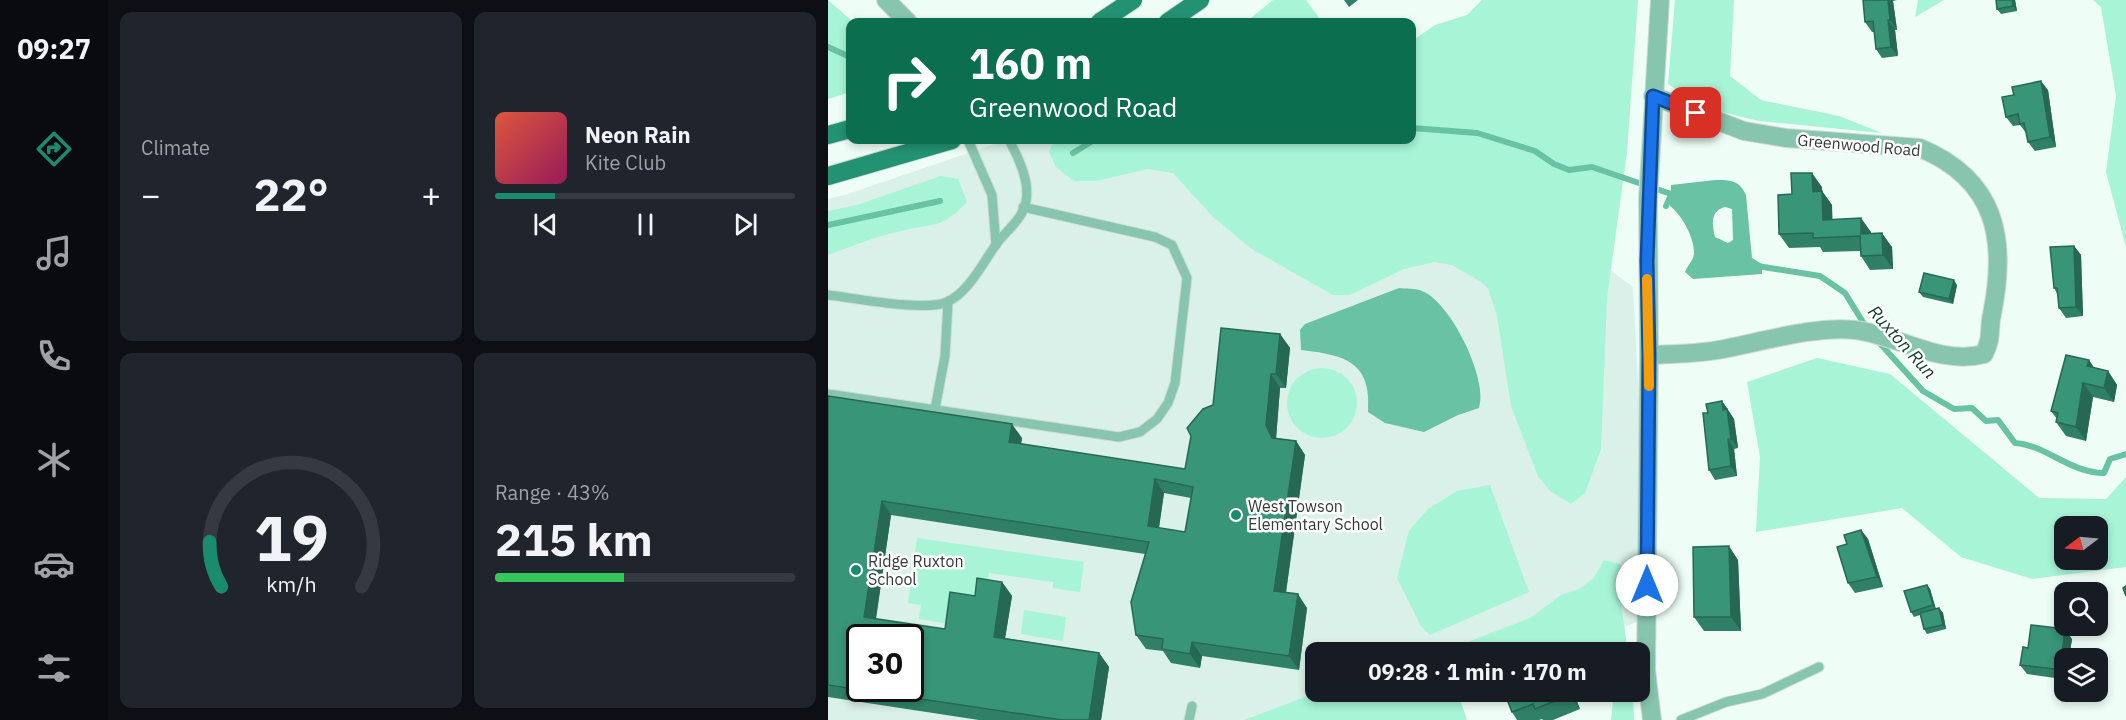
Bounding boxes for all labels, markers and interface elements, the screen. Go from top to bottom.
text: 09:27 [17,31,91,66]
text: 160 m [969,36,1092,91]
icon: right [870,42,948,120]
pin [1670,87,1721,138]
text: Greenwood Road [969,89,1177,124]
icon: arrive [1679,96,1712,129]
text: Neon Rain [585,120,691,149]
icon: directions [33,128,75,170]
street label: Greenwood Road [1797,130,1921,160]
text: Climate [141,134,210,161]
text: Kite Club [585,149,666,176]
text: 22° [253,165,329,223]
text: − [141,173,161,216]
text: + [421,173,441,216]
icon: previous [529,208,562,241]
icon: pause [629,208,662,241]
icon: next [729,208,762,241]
icon: music [33,232,75,274]
water label: Ruxton Run [1863,300,1941,383]
icon: phone [33,335,75,377]
icon: climate [33,439,75,481]
text: Range · 43% [495,479,610,506]
place label: West Towson Elementary School [1248,496,1383,534]
text: 19 [254,497,328,578]
marker: West Towson Elementary School [1229,508,1243,522]
text: 215 km [495,510,653,568]
north arrow [2054,516,2108,570]
map controls [2054,516,2108,702]
icon: car [33,543,75,585]
place label: Ridge Ruxton School [868,551,963,589]
position arrow [1615,553,1679,617]
marker: Ridge Ruxton School [849,563,863,577]
text: km/h [266,571,316,599]
button: search [2054,582,2108,636]
speed limit sign: 30 [846,624,924,702]
icon: filters [33,647,75,689]
button: layers [2054,648,2108,702]
text: 09:28 · 1 min · 170 m [1368,657,1587,686]

